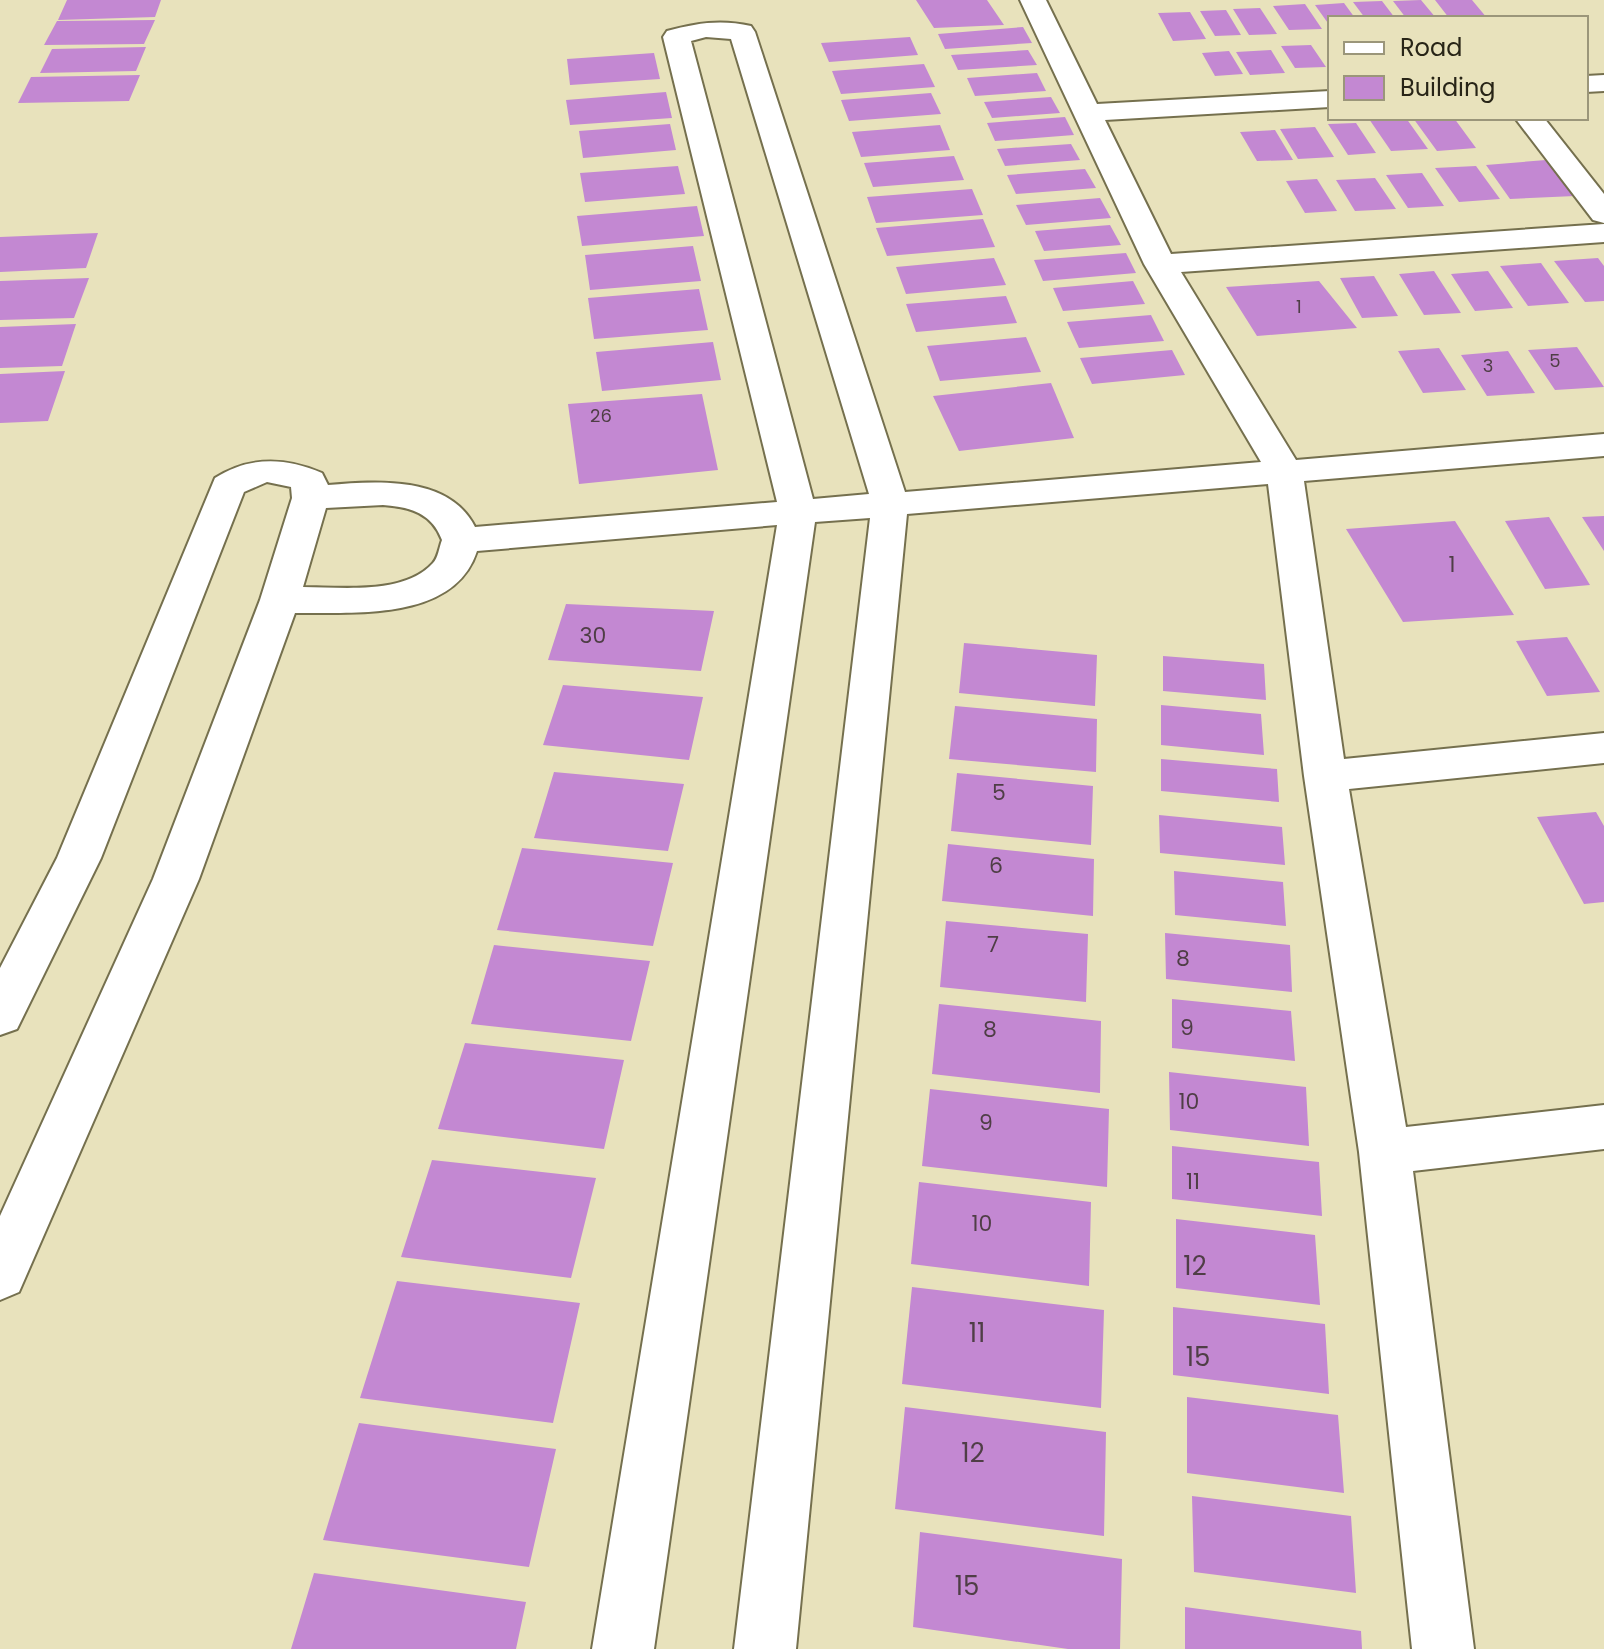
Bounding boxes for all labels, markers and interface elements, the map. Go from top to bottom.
legend [1328,16,1588,120]
text: Road [1400,31,1462,64]
text: Building [1400,71,1496,104]
house number: 1 [1296,294,1302,319]
house number: 5 [1549,348,1561,373]
house number: 3 [1483,353,1493,378]
house number: 26 [590,403,612,428]
house number: 1 [1448,549,1456,580]
house number: 30 [580,620,606,651]
house number: 5 [992,777,1006,808]
house number: 6 [989,850,1003,881]
house number: 7 [987,929,999,960]
house number: 8 [1176,943,1190,974]
house number: 9 [1180,1012,1194,1043]
house number: 8 [983,1014,997,1045]
house number: 10 [1179,1086,1199,1117]
house number: 9 [979,1107,993,1138]
house number: 11 [1186,1166,1200,1197]
house number: 10 [972,1208,992,1239]
house number: 12 [1183,1248,1207,1284]
house number: 11 [969,1315,985,1351]
house number: 15 [1186,1339,1210,1375]
house number: 12 [961,1435,985,1471]
house number: 15 [955,1568,979,1604]

